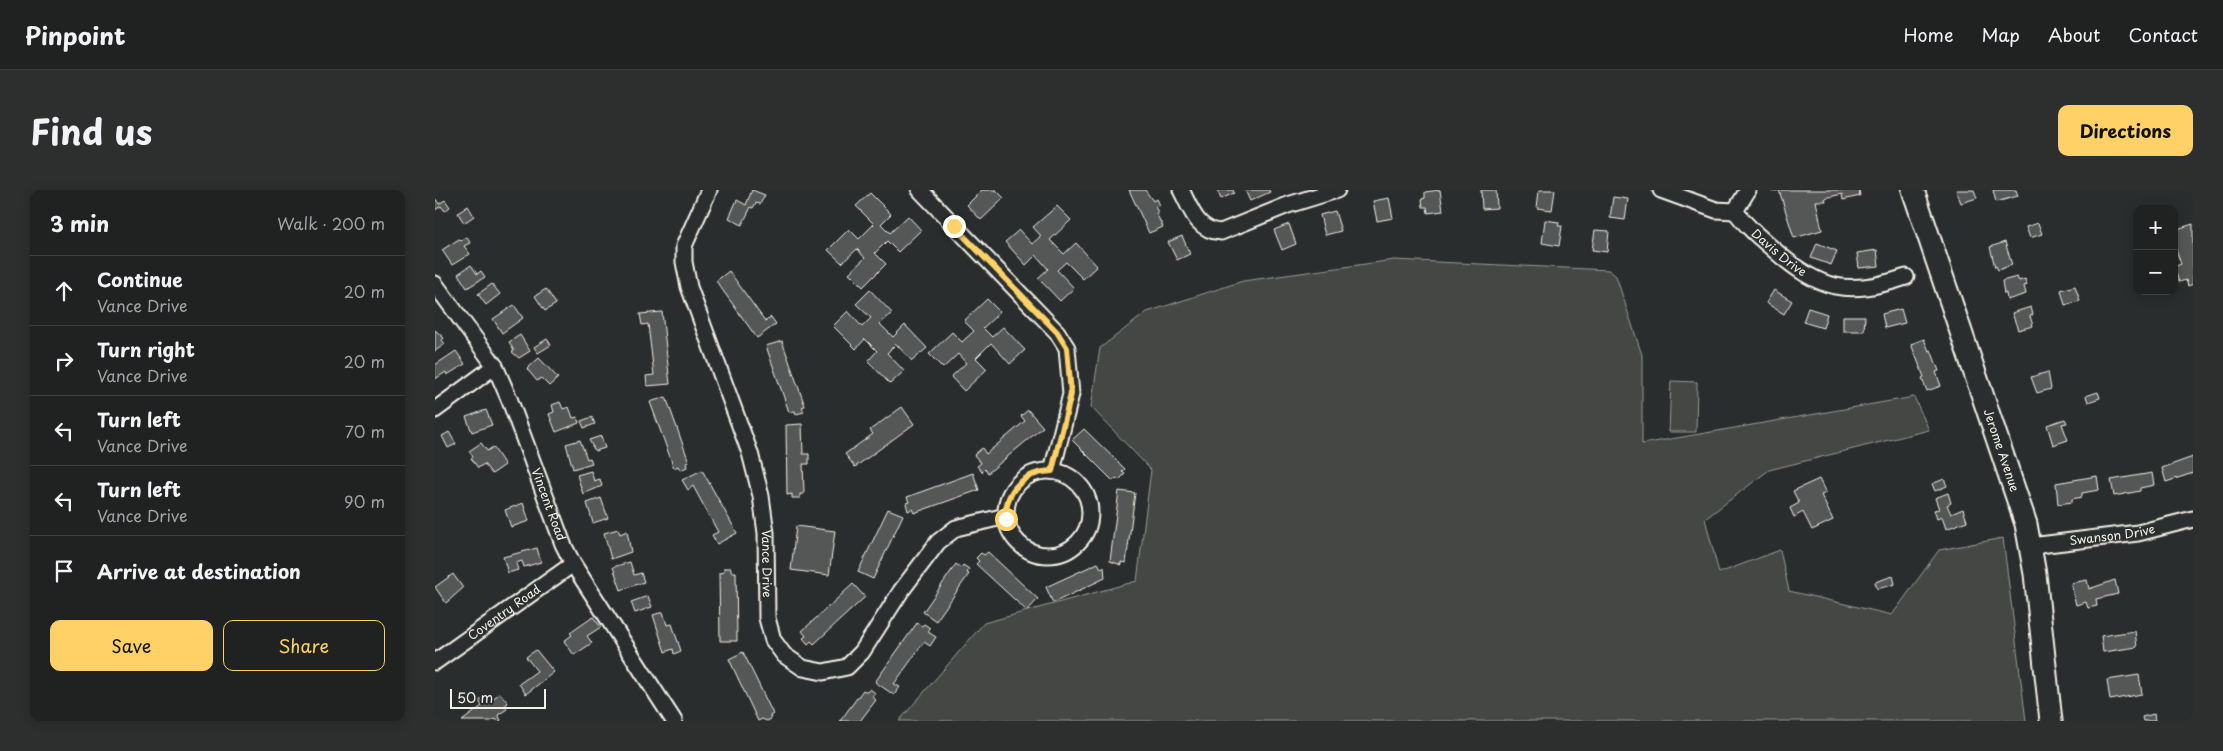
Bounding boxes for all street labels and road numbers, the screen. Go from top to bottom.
street label: Davis Drive [1748,224,1810,280]
street label: Jerome Avenue [1980,406,2025,494]
street label: Vincent Road [528,465,571,543]
street label: Swanson Drive [2068,519,2157,549]
street label: Vance Drive [758,530,777,598]
street label: Coventry Road [464,580,544,644]

